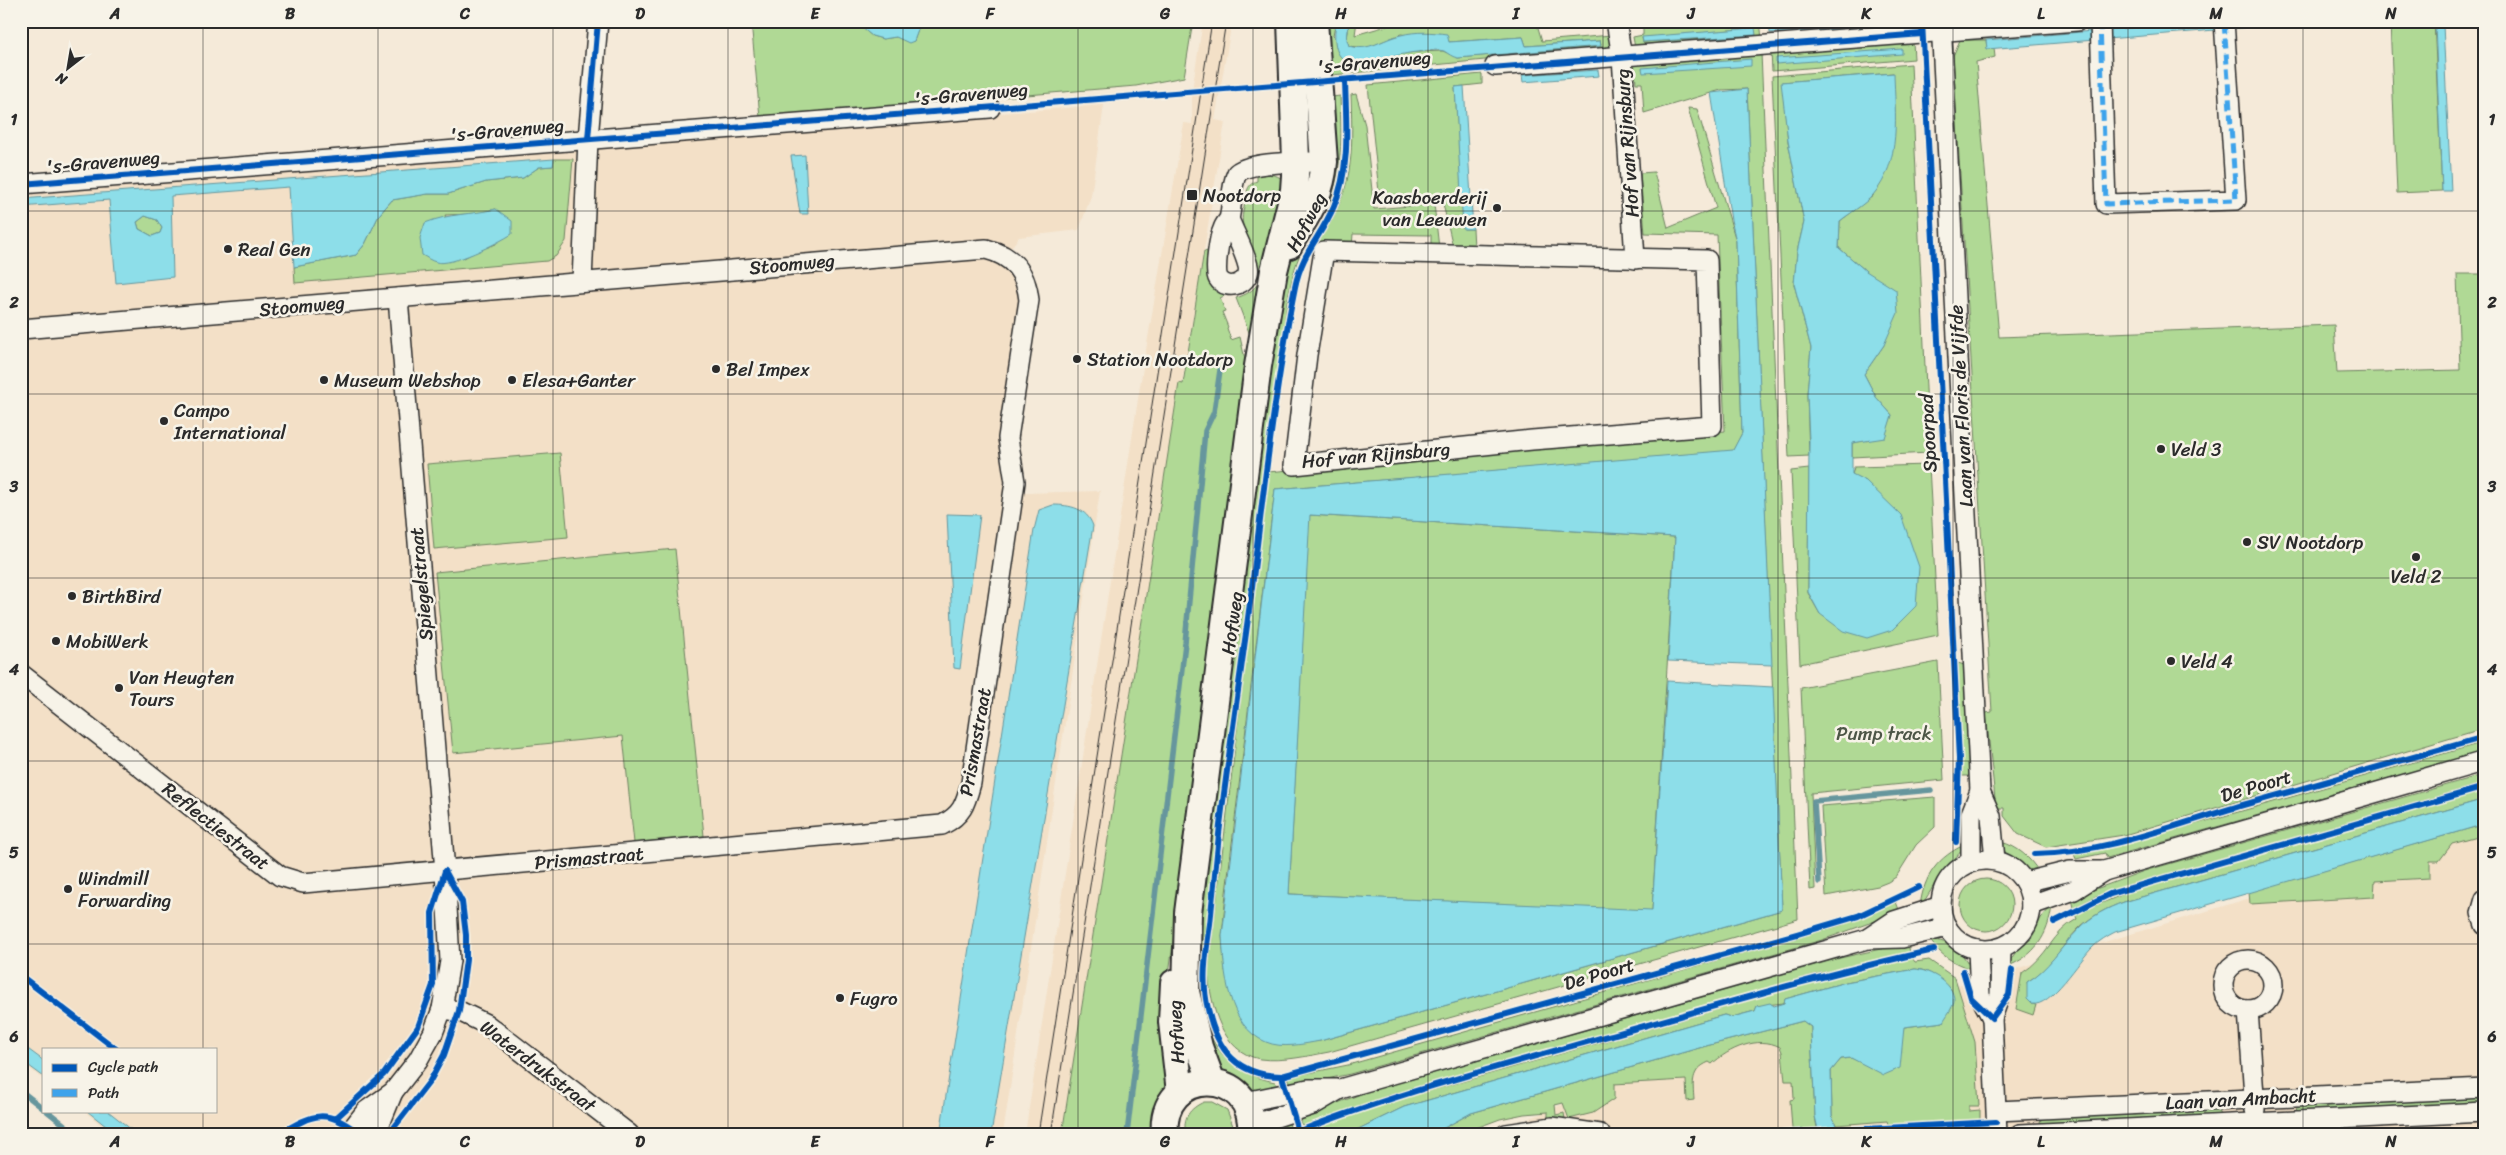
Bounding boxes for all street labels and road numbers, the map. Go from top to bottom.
street label: 's-Gravenweg [1315,41,1433,83]
street label: Hof van Rijnsburg [1605,67,1649,219]
street label: 's-Gravenweg [912,73,1030,115]
street label: 's-Gravenweg [448,109,566,151]
street label: 's-Gravenweg [44,141,162,183]
street label: Hofweg [1276,186,1336,258]
street label: Stoomweg [748,244,837,284]
street label: Stoomweg [258,286,347,326]
street label: Laan van Floris de Vijfde [1939,304,1983,508]
street label: Spoorpad [1909,391,1947,473]
street label: Hof van Rijnsburg [1300,432,1452,478]
street label: Spiegelstraat [400,526,442,642]
street label: Hofweg [1211,589,1253,657]
street label: Prismastraat [949,685,1001,799]
street label: De Poort [2217,760,2295,812]
street label: Reflectiestraat [155,773,277,879]
street label: Prismastraat [533,837,645,879]
street label: De Poort [1560,948,1638,1000]
street label: Hofweg [1158,999,1194,1065]
street label: Waterdrukstraat [473,1011,604,1122]
street label: Laan van Ambacht [2165,1079,2317,1119]

